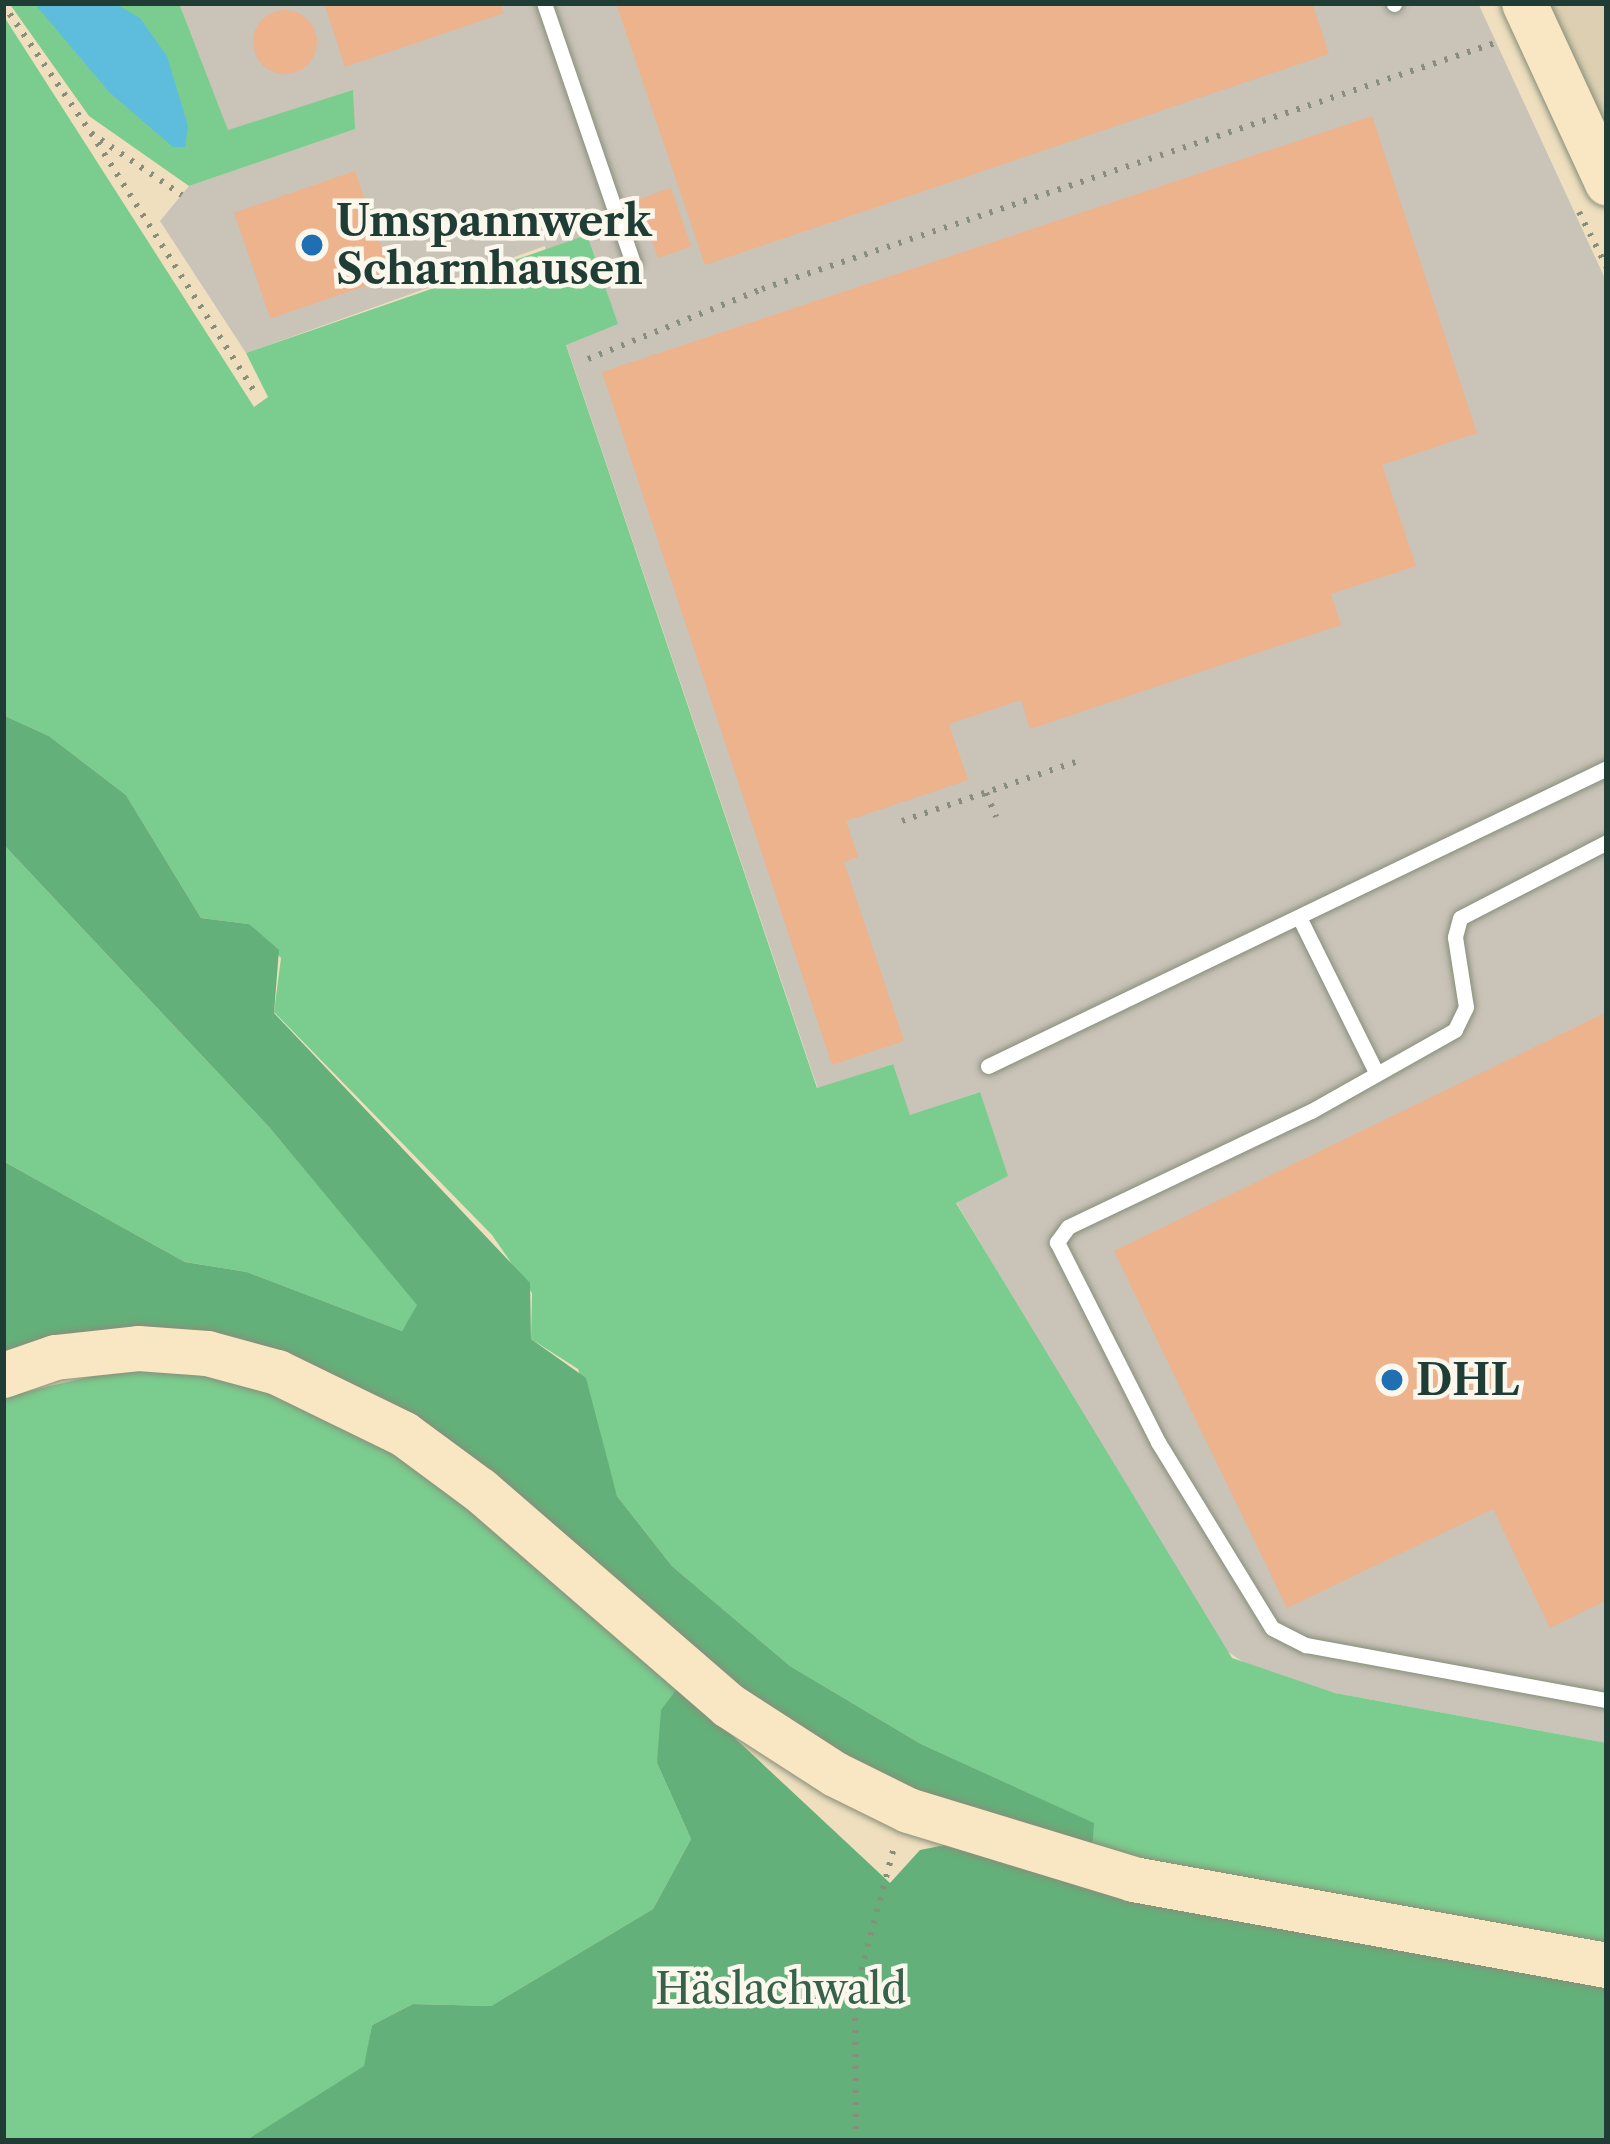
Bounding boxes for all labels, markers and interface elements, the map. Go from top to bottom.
place label: Umspannwerk Scharnhausen [336,196,652,294]
marker: Umspannwerk Scharnhausen [299,232,325,258]
place label: DHL [1416,1355,1519,1405]
marker: DHL [1379,1367,1405,1393]
park label: Häslachwald [655,1964,907,2014]

